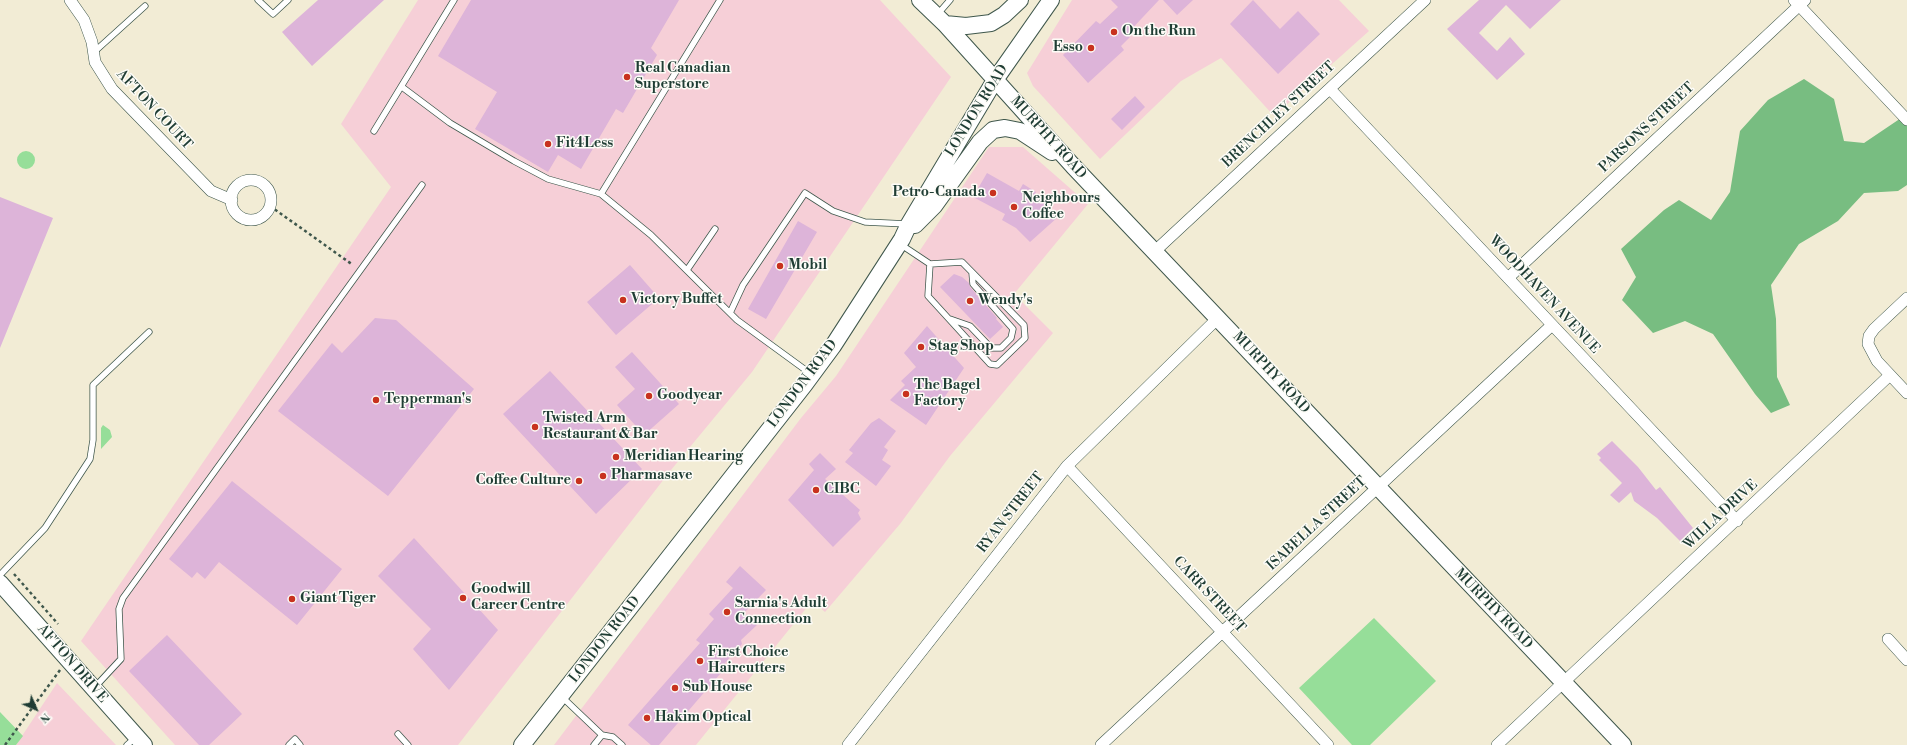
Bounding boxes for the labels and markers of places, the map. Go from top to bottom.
place label: On the Run [1122,24,1196,40]
marker: On the Run [1109,27,1119,37]
place label: Esso [1053,40,1083,56]
marker: Esso [1086,43,1096,53]
place label: Real Canadian Superstore [635,61,730,94]
marker: Real Canadian Superstore [622,72,632,82]
place label: Fit4Less [556,136,613,152]
marker: Fit4Less [543,139,553,149]
place label: Petro-Canada [892,185,985,201]
marker: Petro-Canada [988,188,998,198]
place label: Neighbours Coffee [1022,191,1100,224]
marker: Neighbours Coffee [1009,202,1019,212]
place label: Mobil [788,258,827,274]
marker: Mobil [775,261,785,271]
place label: Victory Buffet [631,292,722,308]
place label: Wendy's [978,293,1032,309]
marker: Victory Buffet [618,295,628,305]
marker: Wendy's [965,296,975,306]
place label: Stag Shop [929,339,994,355]
marker: Stag Shop [916,342,926,352]
place label: The Bagel Factory [914,378,980,410]
place label: Goodyear [657,388,722,404]
marker: The Bagel Factory [901,389,911,399]
marker: Goodyear [644,391,654,401]
place label: Tepperman's [384,392,471,408]
marker: Tepperman's [371,395,381,405]
place label: Twisted Arm Restaurant & Bar [543,411,658,444]
marker: Twisted Arm Restaurant & Bar [530,422,540,432]
place label: Meridian Hearing [624,449,743,465]
marker: Meridian Hearing [611,452,621,462]
place label: Pharmasave [611,468,692,484]
marker: Pharmasave [598,471,608,481]
place label: Coffee Culture [475,473,571,489]
marker: Coffee Culture [574,476,584,486]
place label: CIBC [824,482,860,498]
marker: CIBC [811,485,821,495]
place label: Goodwill Career Centre [471,582,565,614]
place label: Giant Tiger [300,591,376,607]
marker: Goodwill Career Centre [458,593,468,603]
marker: Giant Tiger [287,594,297,604]
place label: Sarnia's Adult Connection [735,596,827,628]
marker: Sarnia's Adult Connection [722,607,732,617]
place label: First Choice Haircutters [708,645,788,678]
marker: First Choice Haircutters [695,656,705,666]
place label: Sub House [683,680,753,696]
marker: Sub House [670,683,680,693]
place label: Hakim Optical [655,710,751,726]
marker: Hakim Optical [642,713,652,723]

